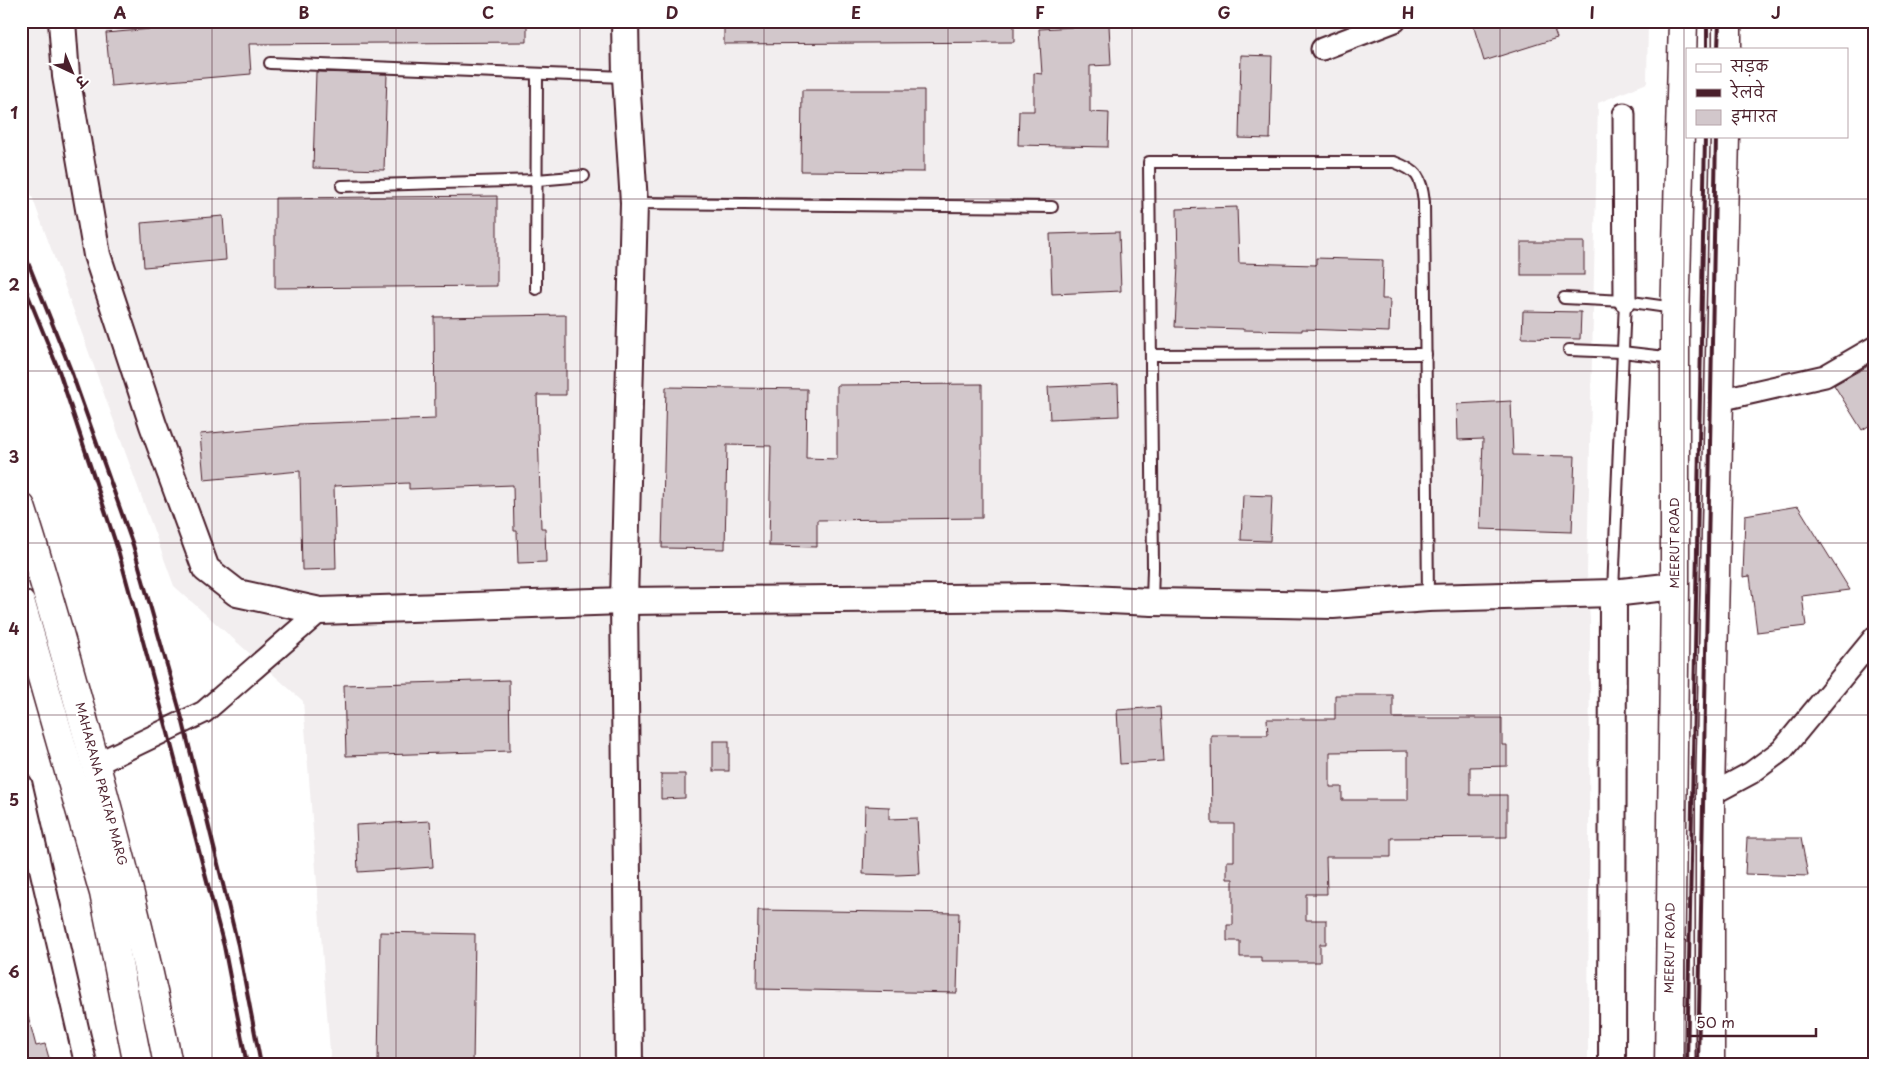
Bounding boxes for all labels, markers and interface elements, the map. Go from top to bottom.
text: A [114,0,127,24]
text: B [299,0,310,24]
text: C [482,0,494,24]
text: D [666,0,678,24]
text: E [851,0,861,24]
text: F [1035,0,1045,24]
text: G [1217,0,1231,24]
text: H [1402,0,1414,24]
text: I [1589,0,1595,24]
text: J [1771,0,1781,24]
north arrow [48,48,98,98]
legend [1686,48,1848,138]
text: सड़क [1730,54,1769,77]
text: उ [70,70,93,94]
text: रेलवे [1729,79,1765,103]
text: 1 [10,100,18,124]
text: इमारत [1731,104,1778,127]
text: 2 [8,272,20,296]
text: 3 [9,444,19,468]
street label: MEERUT ROAD [1665,497,1683,589]
text: 4 [9,616,20,640]
street label: MAHARANA PRATAP MARG [72,700,132,867]
text: 5 [9,787,19,811]
street label: MEERUT ROAD [1659,902,1679,994]
text: 6 [8,959,20,983]
scale bar [1688,1006,1816,1038]
text: 50 m [1696,1010,1735,1033]

